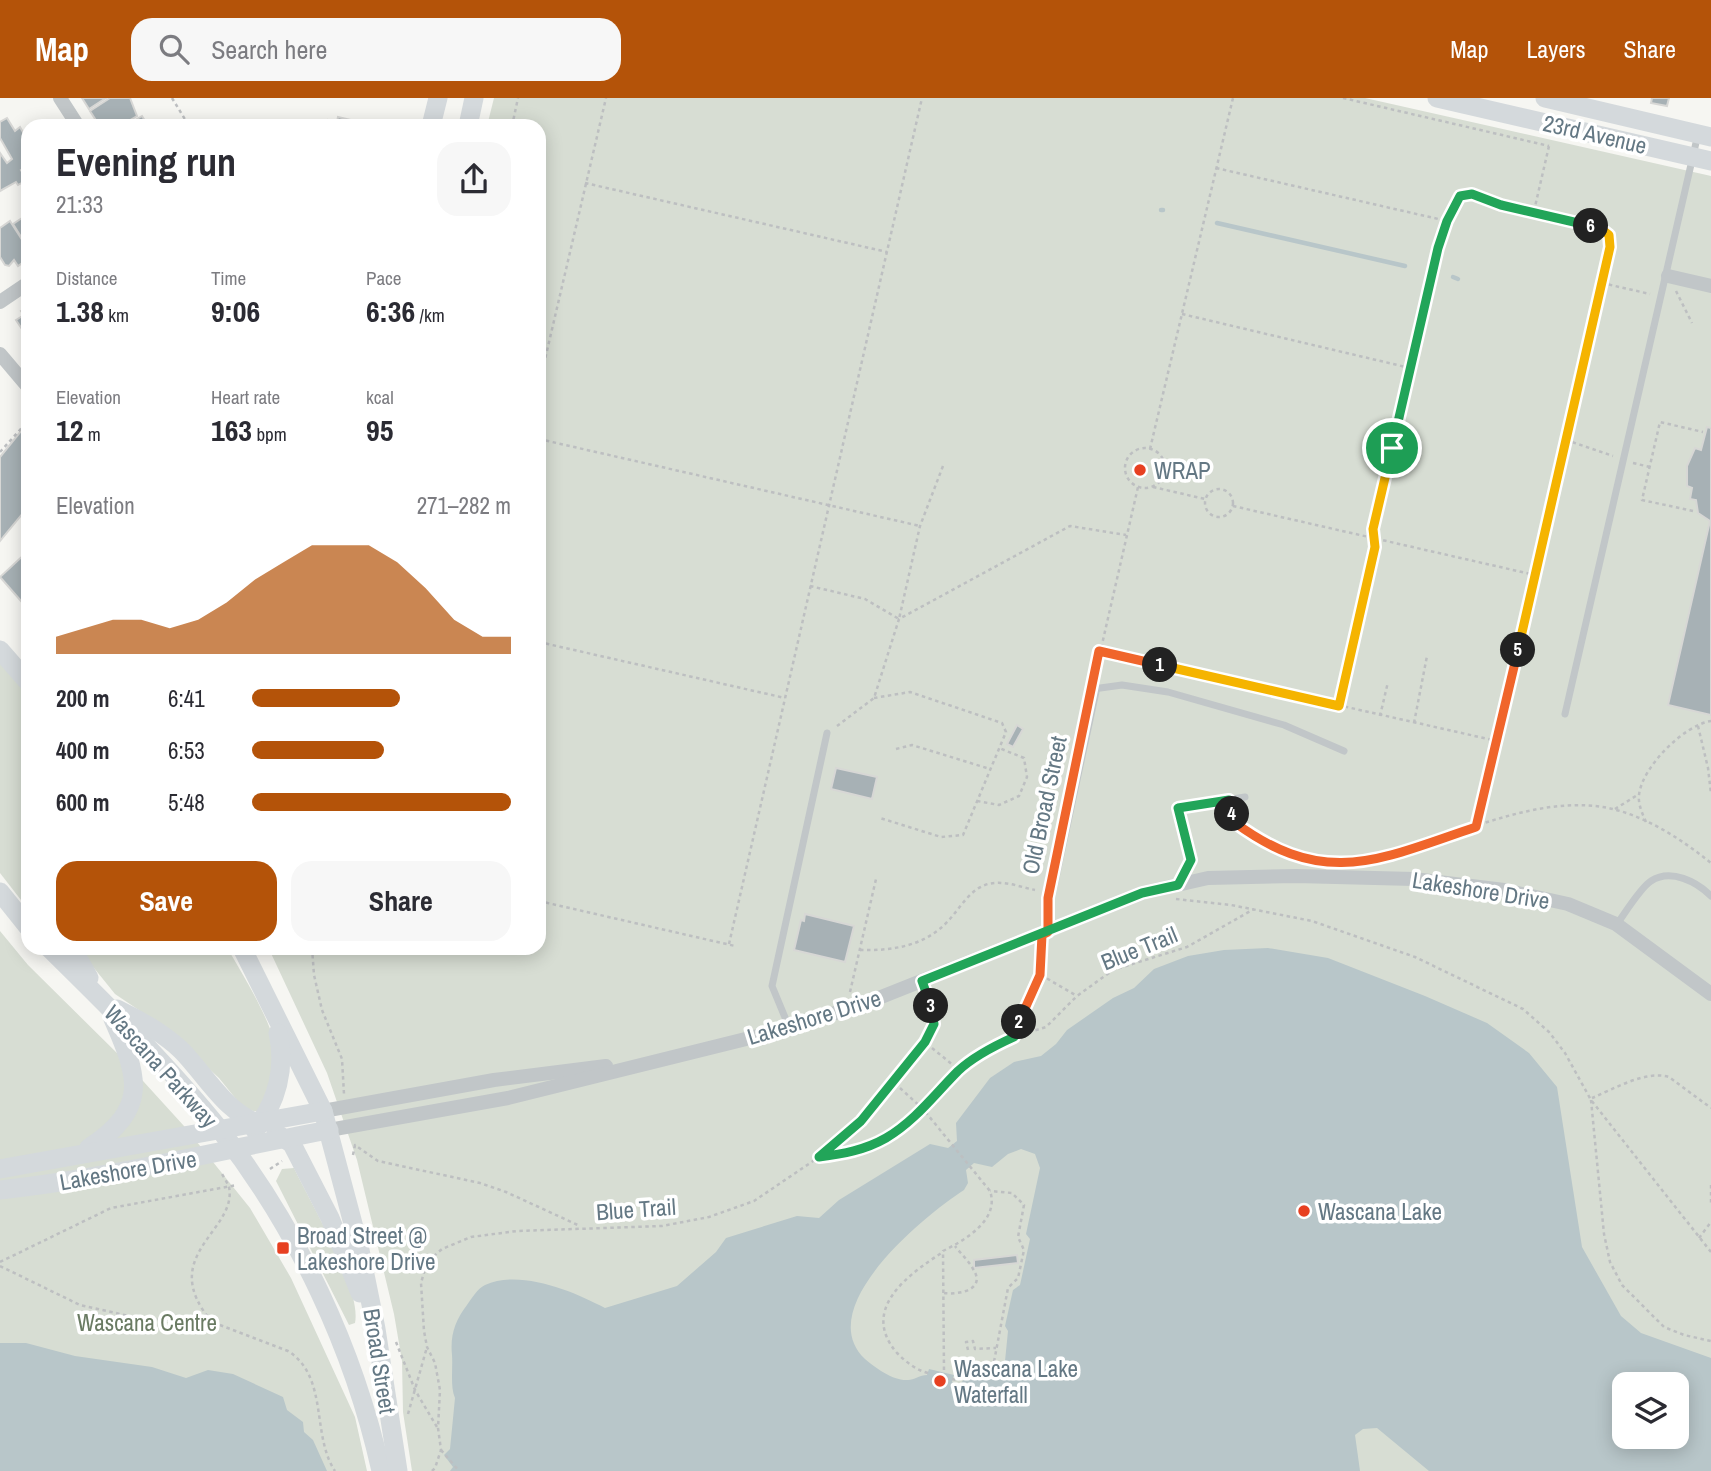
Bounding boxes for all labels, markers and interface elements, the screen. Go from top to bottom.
search box [131,18,621,81]
text: Map [35,27,89,71]
icon: search [155,30,193,68]
text: Search here [211,32,327,67]
text: Map [1450,33,1488,65]
text: Layers [1526,33,1585,65]
text: Share [1623,33,1676,65]
street label: 23rd Avenue [1540,107,1650,161]
text: Evening run [56,137,236,188]
button: share [437,142,511,216]
text: 21:33 [56,189,103,220]
pin: 6 [1574,208,1608,244]
text: 6 [1586,212,1595,238]
text: Distance [56,265,117,291]
text: Time [211,265,246,291]
text: Pace [366,265,402,291]
text: 1.38 [56,291,104,331]
text: 9:06 [211,291,260,331]
text: 6:36 [366,291,415,331]
text: km [104,302,129,328]
text: /km [415,302,445,328]
text: Elevation [56,384,121,410]
text: Heart rate [211,384,280,410]
text: kcal [366,384,394,410]
text: 12 [56,410,83,450]
text: 163 [211,410,252,450]
text: 95 [366,410,393,450]
pin [1362,418,1422,478]
text: m [83,421,101,447]
text: bpm [252,421,287,447]
icon: arrive [1373,429,1411,467]
place label: WRAP [1154,455,1211,486]
marker: WRAP [1132,462,1148,478]
text: Elevation [56,490,135,521]
text: 271–282 m [417,490,511,521]
pin: 5 [1500,632,1536,668]
text: 5 [1513,636,1522,662]
pin: 1 [1142,648,1178,682]
text: 1 [1155,651,1164,677]
text: 200 m [56,683,109,714]
text: 6:41 [168,683,205,714]
street label: Old Broad Street [1014,733,1074,877]
text: 400 m [56,735,109,766]
text: 6:53 [168,735,205,766]
text: 600 m [56,787,109,818]
text: 5:48 [168,787,205,818]
pin: 4 [1214,796,1250,832]
text: 4 [1227,800,1236,826]
button: Save [56,861,277,941]
button: Share [291,861,511,941]
street label: Lakeshore Drive [1410,864,1552,916]
street label: Blue Trail [1096,919,1182,977]
street label: Lakeshore Drive [743,982,885,1052]
pin: 3 [914,988,948,1024]
text: 3 [926,992,935,1018]
street label: Wascana Parkway [97,998,225,1135]
pin: 2 [1002,1004,1036,1040]
text: 2 [1014,1008,1023,1034]
street label: Lakeshore Drive [57,1143,199,1197]
street label: Blue Trail [595,1191,677,1227]
place label: Wascana Lake [1318,1196,1442,1227]
marker: Wascana Lake [1296,1203,1312,1219]
place label: Broad Street @ Lakeshore Drive [297,1220,435,1277]
marker: Broad Street @ Lakeshore Drive [275,1240,291,1256]
street label: Broad Street [356,1306,404,1416]
park label: Wascana Centre [77,1307,217,1338]
place label: Wascana Lake Waterfall [954,1353,1078,1410]
map controls [1612,1372,1689,1449]
button: layers [1612,1372,1689,1449]
marker: Wascana Lake Waterfall [932,1373,948,1389]

